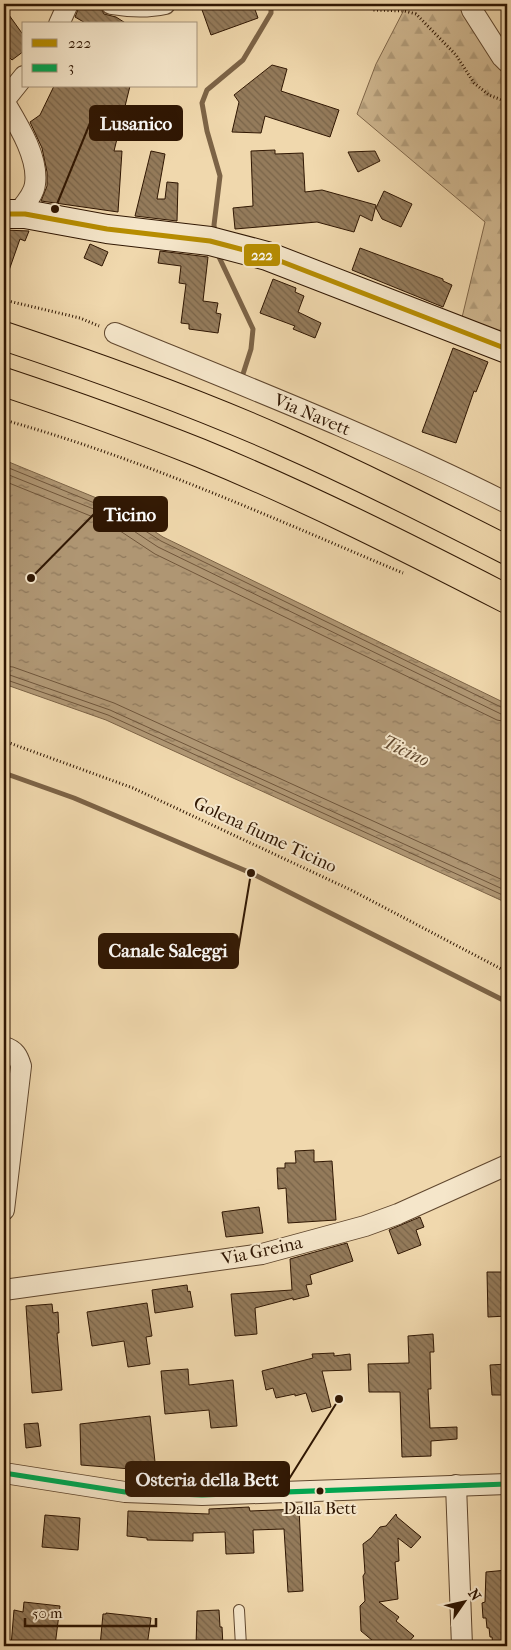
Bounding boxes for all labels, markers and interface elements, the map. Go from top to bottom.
legend [22,22,198,88]
text: 222 [68,34,91,52]
text: 3 [68,58,74,76]
callout: Lusanico [90,106,182,140]
text: Lusanico [100,113,173,135]
line badge: 222 [243,243,281,267]
text: 222 [251,247,273,264]
street label: Via Navett [270,389,354,441]
callout: Ticino [94,497,167,531]
text: Ticino [103,504,157,526]
water label: Ticino [379,731,433,771]
street label: Golena fiume Ticino [190,793,340,877]
callout: Canale Saleggi [99,934,238,968]
text: Canale Saleggi [108,940,228,962]
street label: Via Greina [219,1232,305,1270]
callout: Osteria della Bett [126,1462,289,1496]
text: Osteria della Bett [135,1469,279,1491]
marker: Dalla Bett [315,1486,325,1496]
place label: Dalla Bett [283,1498,357,1518]
north arrow [438,1578,488,1628]
text: N [464,1586,485,1604]
scale bar [25,1595,156,1627]
text: 50 m [32,1604,63,1622]

